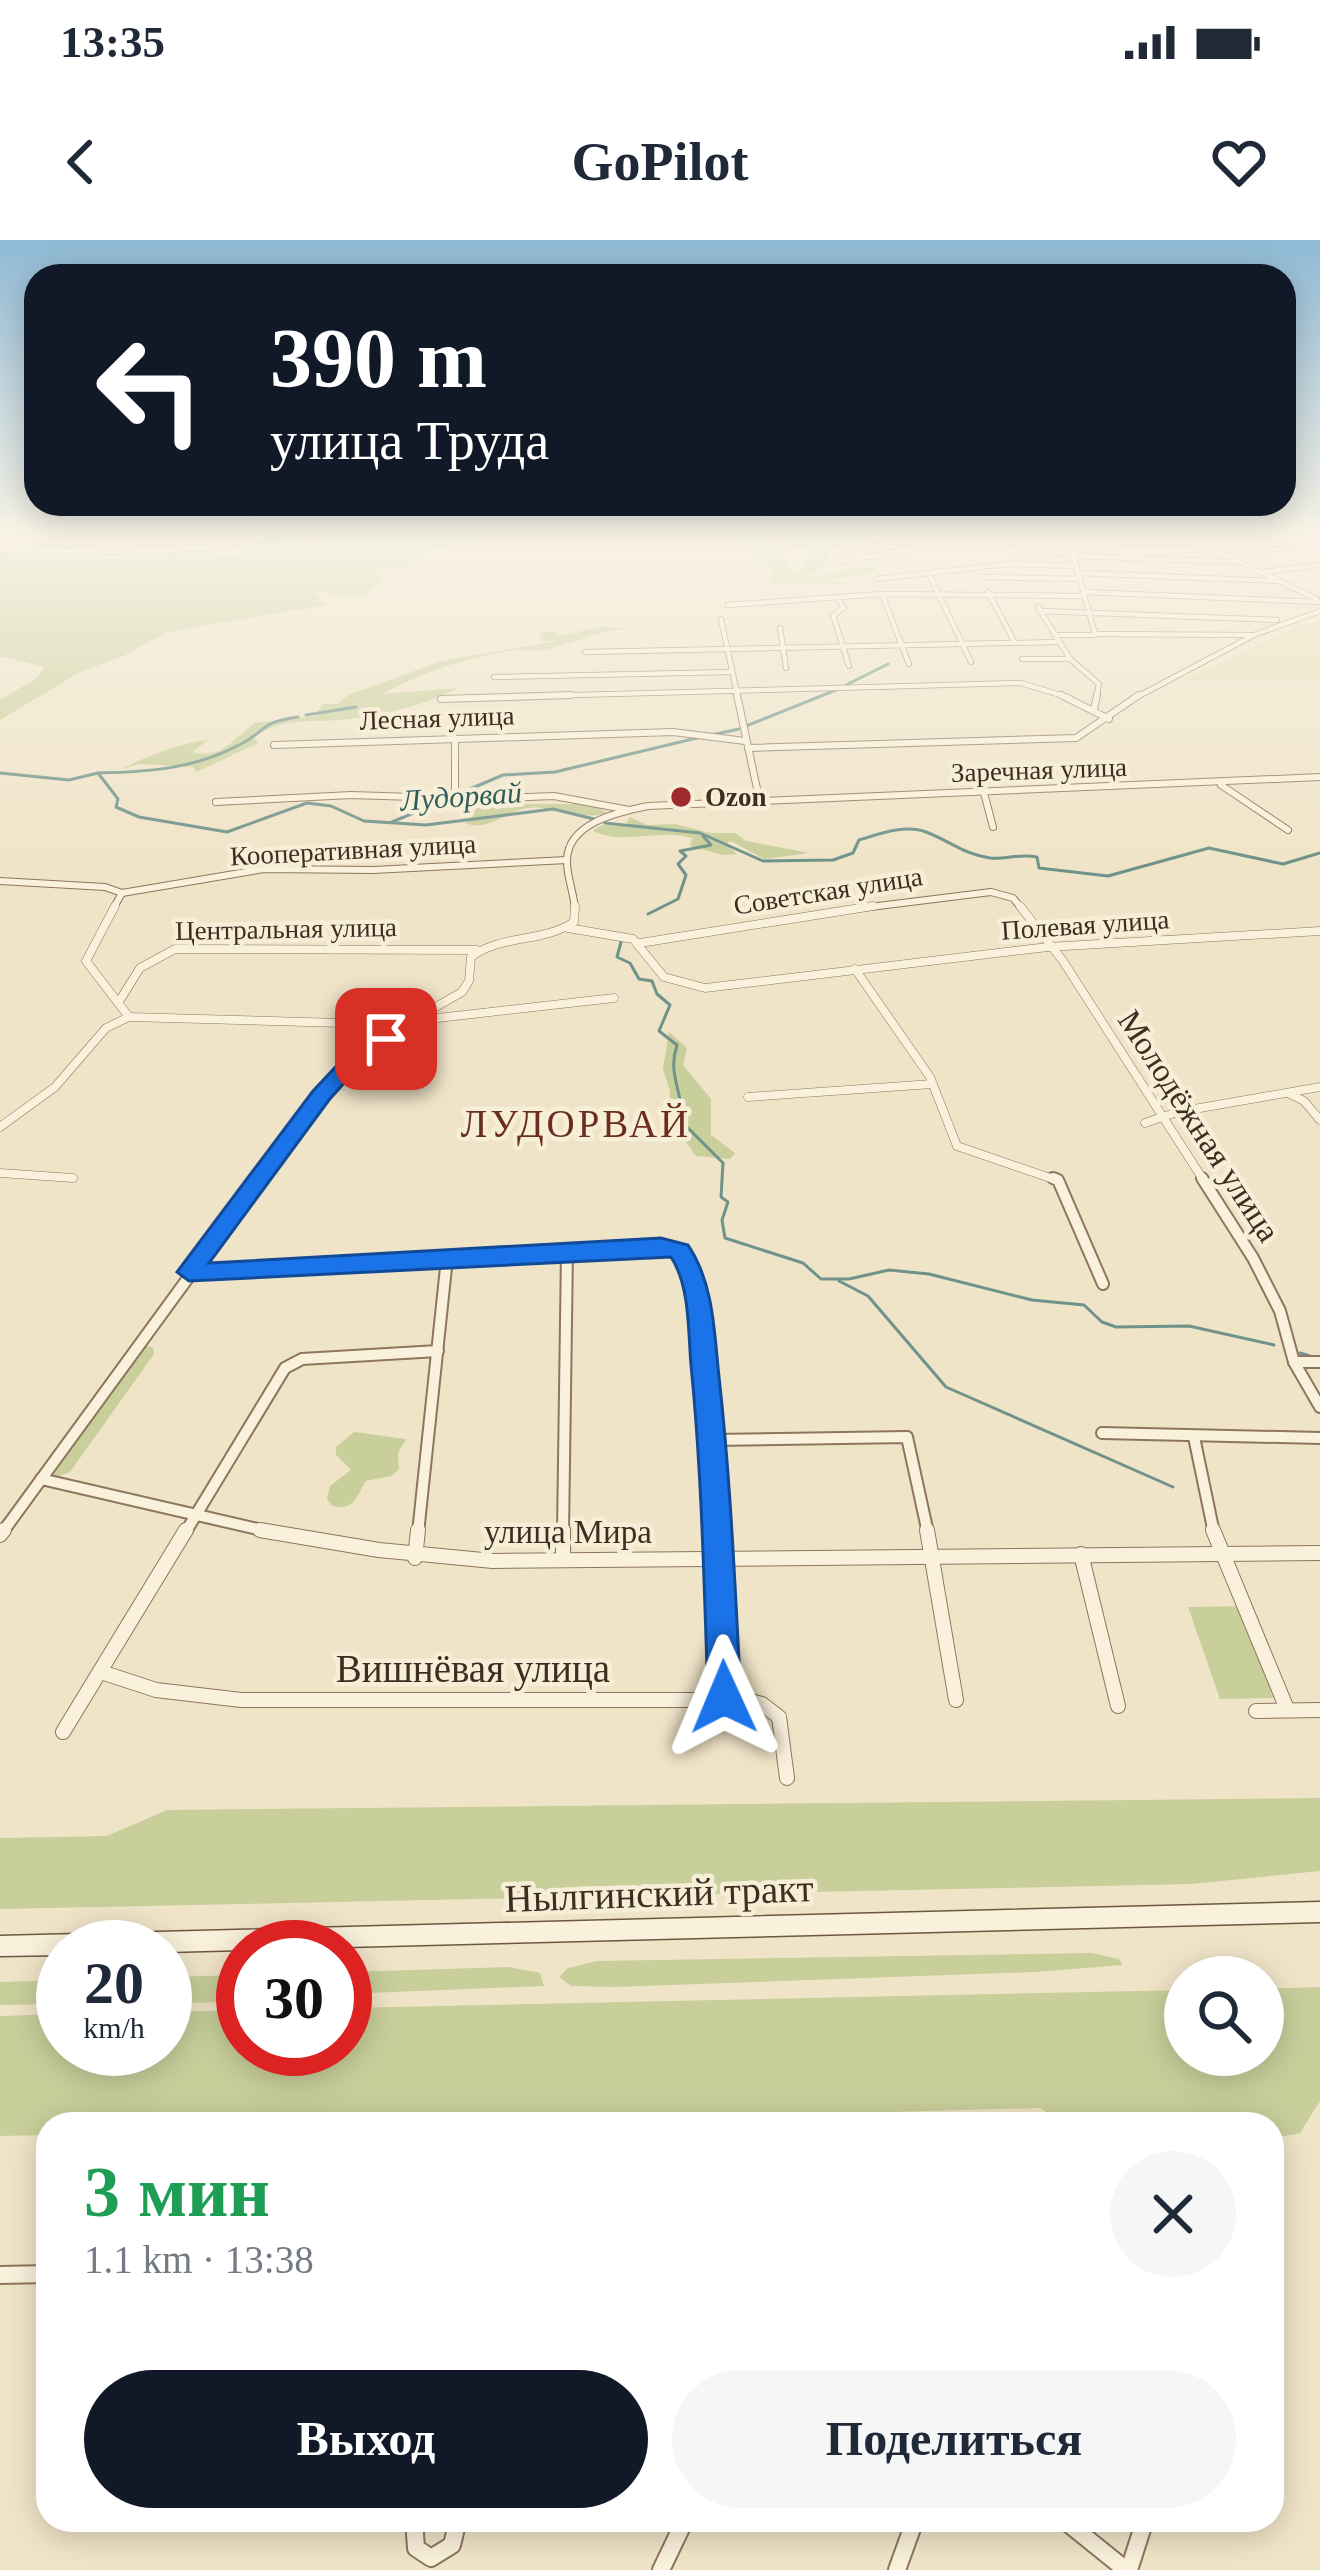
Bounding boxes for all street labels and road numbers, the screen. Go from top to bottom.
street label: Лесная улица [359,700,515,736]
street label: Заречная улица [950,752,1128,788]
street label: Кооперативная улица [229,829,477,871]
street label: Советская улица [731,861,925,921]
street label: Полевая улица [1000,904,1170,946]
street label: Центральная улица [175,912,397,946]
street label: Молодёжная улица [1111,1004,1287,1249]
street label: улица Мира [484,1514,652,1550]
street label: Вишнёвая улица [336,1647,610,1691]
street label: Нылгинский тракт [504,1866,814,1921]

